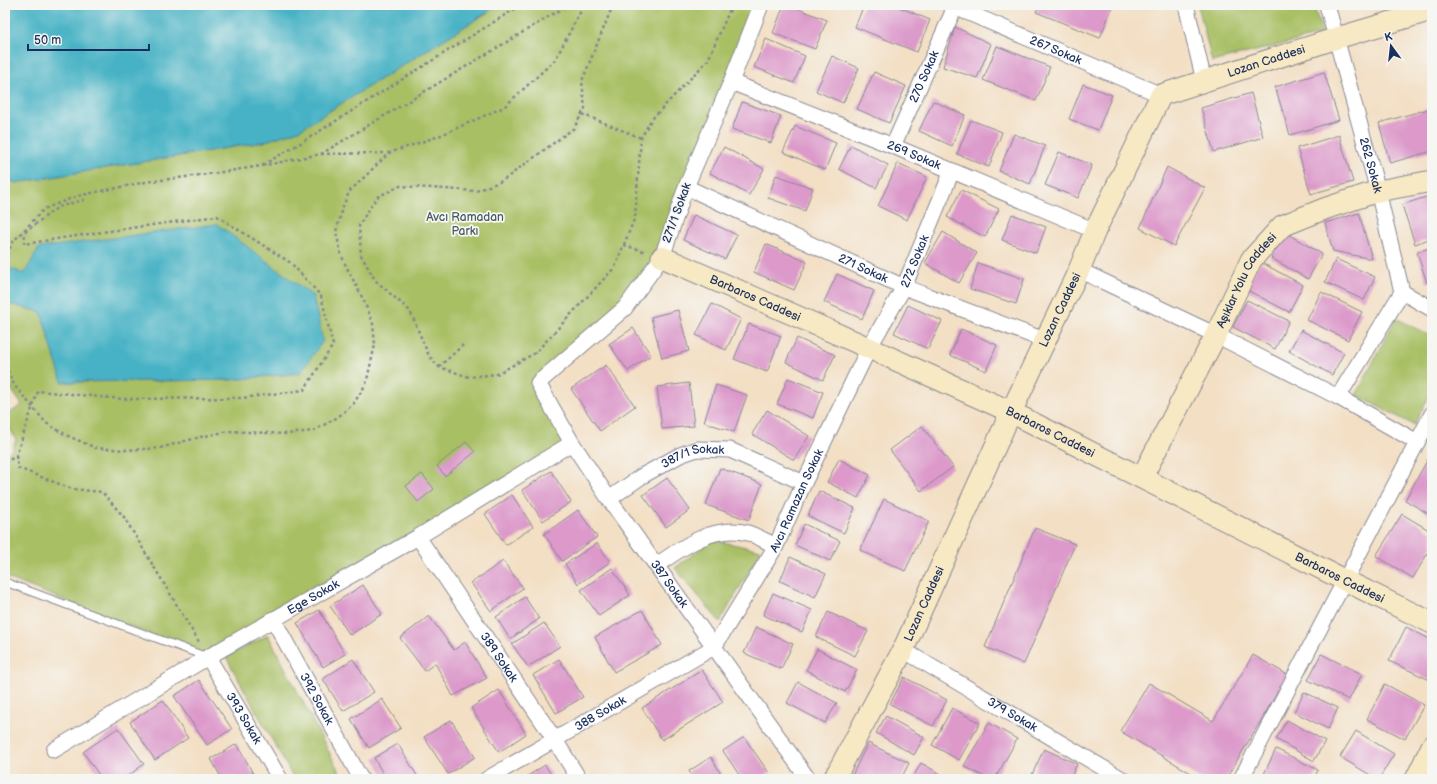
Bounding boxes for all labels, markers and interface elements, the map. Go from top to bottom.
scale bar [28,26,149,52]
north arrow [1371,26,1411,66]
text: K [1383,29,1394,44]
street label: 267 Sokak [1027,32,1084,68]
text: 50 m [34,33,61,48]
street label: Lozan Caddesi [1225,41,1307,80]
street label: 270 Sokak [906,48,942,105]
street label: 262 Sokak [1356,136,1386,195]
street label: 269 Sokak [885,137,943,173]
street label: 271/1 Sokak [659,181,695,245]
park label: Avcı Ramadan Parkı [426,210,504,239]
street label: Aşıklar Yolu Caddesi [1213,229,1280,330]
street label: 272 Sokak [897,233,932,290]
street label: 271 Sokak [836,250,891,286]
street label: Lozan Caddesi [1036,270,1084,349]
street label: Barbaros Caddesi [707,271,803,325]
street label: Barbaros Caddesi [1003,403,1098,461]
street label: 387/1 Sokak [658,441,725,472]
street label: Avcı Ramazan Sokak [766,446,827,555]
street label: Barbaros Caddesi [1293,549,1387,606]
street label: 387 Sokak [647,557,691,611]
street label: Lozan Caddesi [900,564,948,644]
street label: Ege Sokak [284,576,342,618]
street label: 389 Sokak [477,629,521,685]
street label: 392 Sokak [297,670,337,727]
street label: 393 Sokak [223,690,265,747]
street label: 388 Sokak [572,692,629,734]
street label: 379 Sokak [985,694,1040,735]

